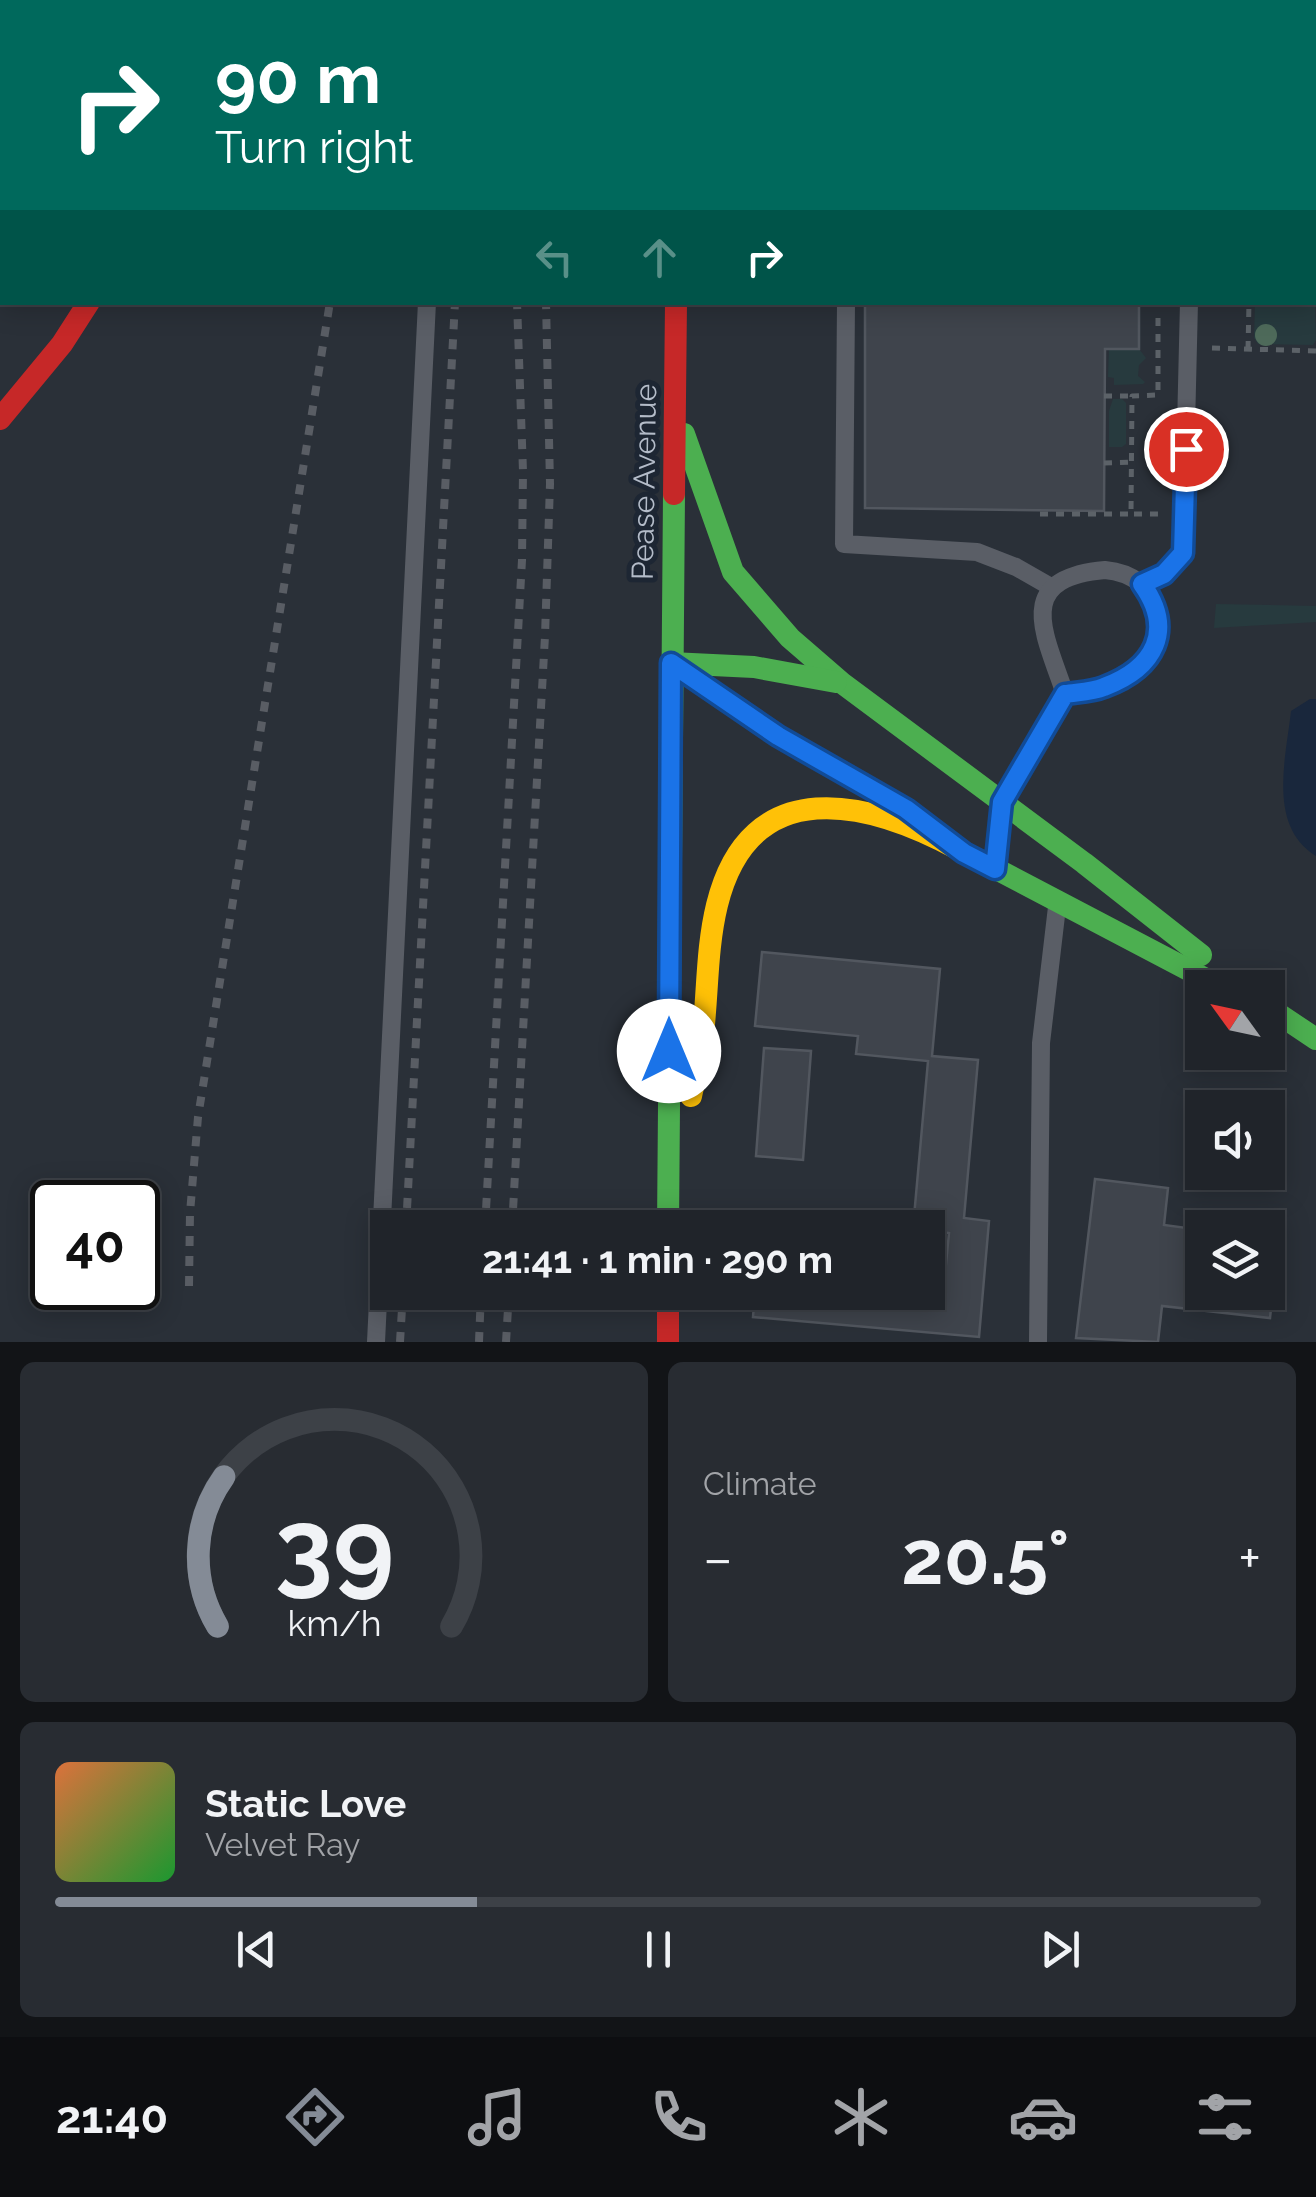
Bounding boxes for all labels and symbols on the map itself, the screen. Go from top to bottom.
street label: Pease Avenue [625,383,663,581]
pin [1144,407,1229,492]
north arrow [1185,970,1285,1070]
position arrow [617,999,721,1103]
speed limit sign: 40 [30,1180,160,1310]

